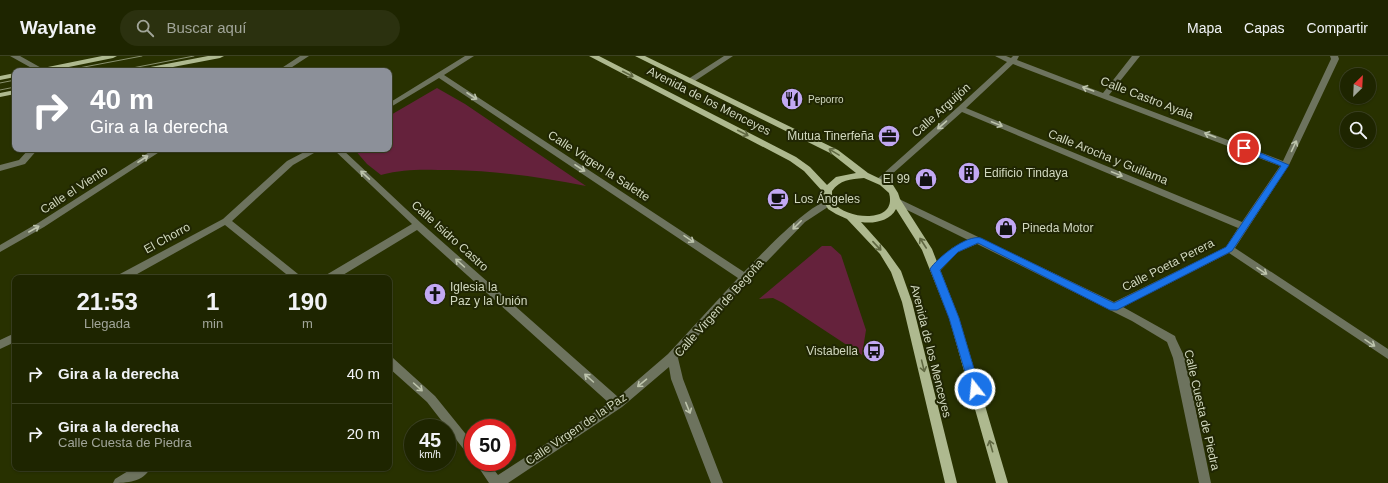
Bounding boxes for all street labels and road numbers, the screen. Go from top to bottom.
street label: Avenida de los Menceyes [645,64,773,138]
street label: Calle Castro Ayala [1099,74,1196,122]
street label: Calle Arguijón [909,80,973,140]
street label: Calle Arocha y Guillama [1046,127,1170,188]
street label: Calle Virgen la Salette [545,128,653,204]
street label: Calle el Viento [38,163,110,217]
street label: Calle Isidro Castro [409,198,492,274]
street label: El Chorro [141,219,193,256]
street label: Calle Poeta Perera [1120,236,1217,294]
street label: Calle Virgen de Begoña [671,256,767,360]
street label: Avenida de los Menceyes [908,283,954,419]
street label: Calle Cuesta de Piedra [1181,348,1223,472]
street label: Calle Virgen de la Paz [523,390,629,468]

